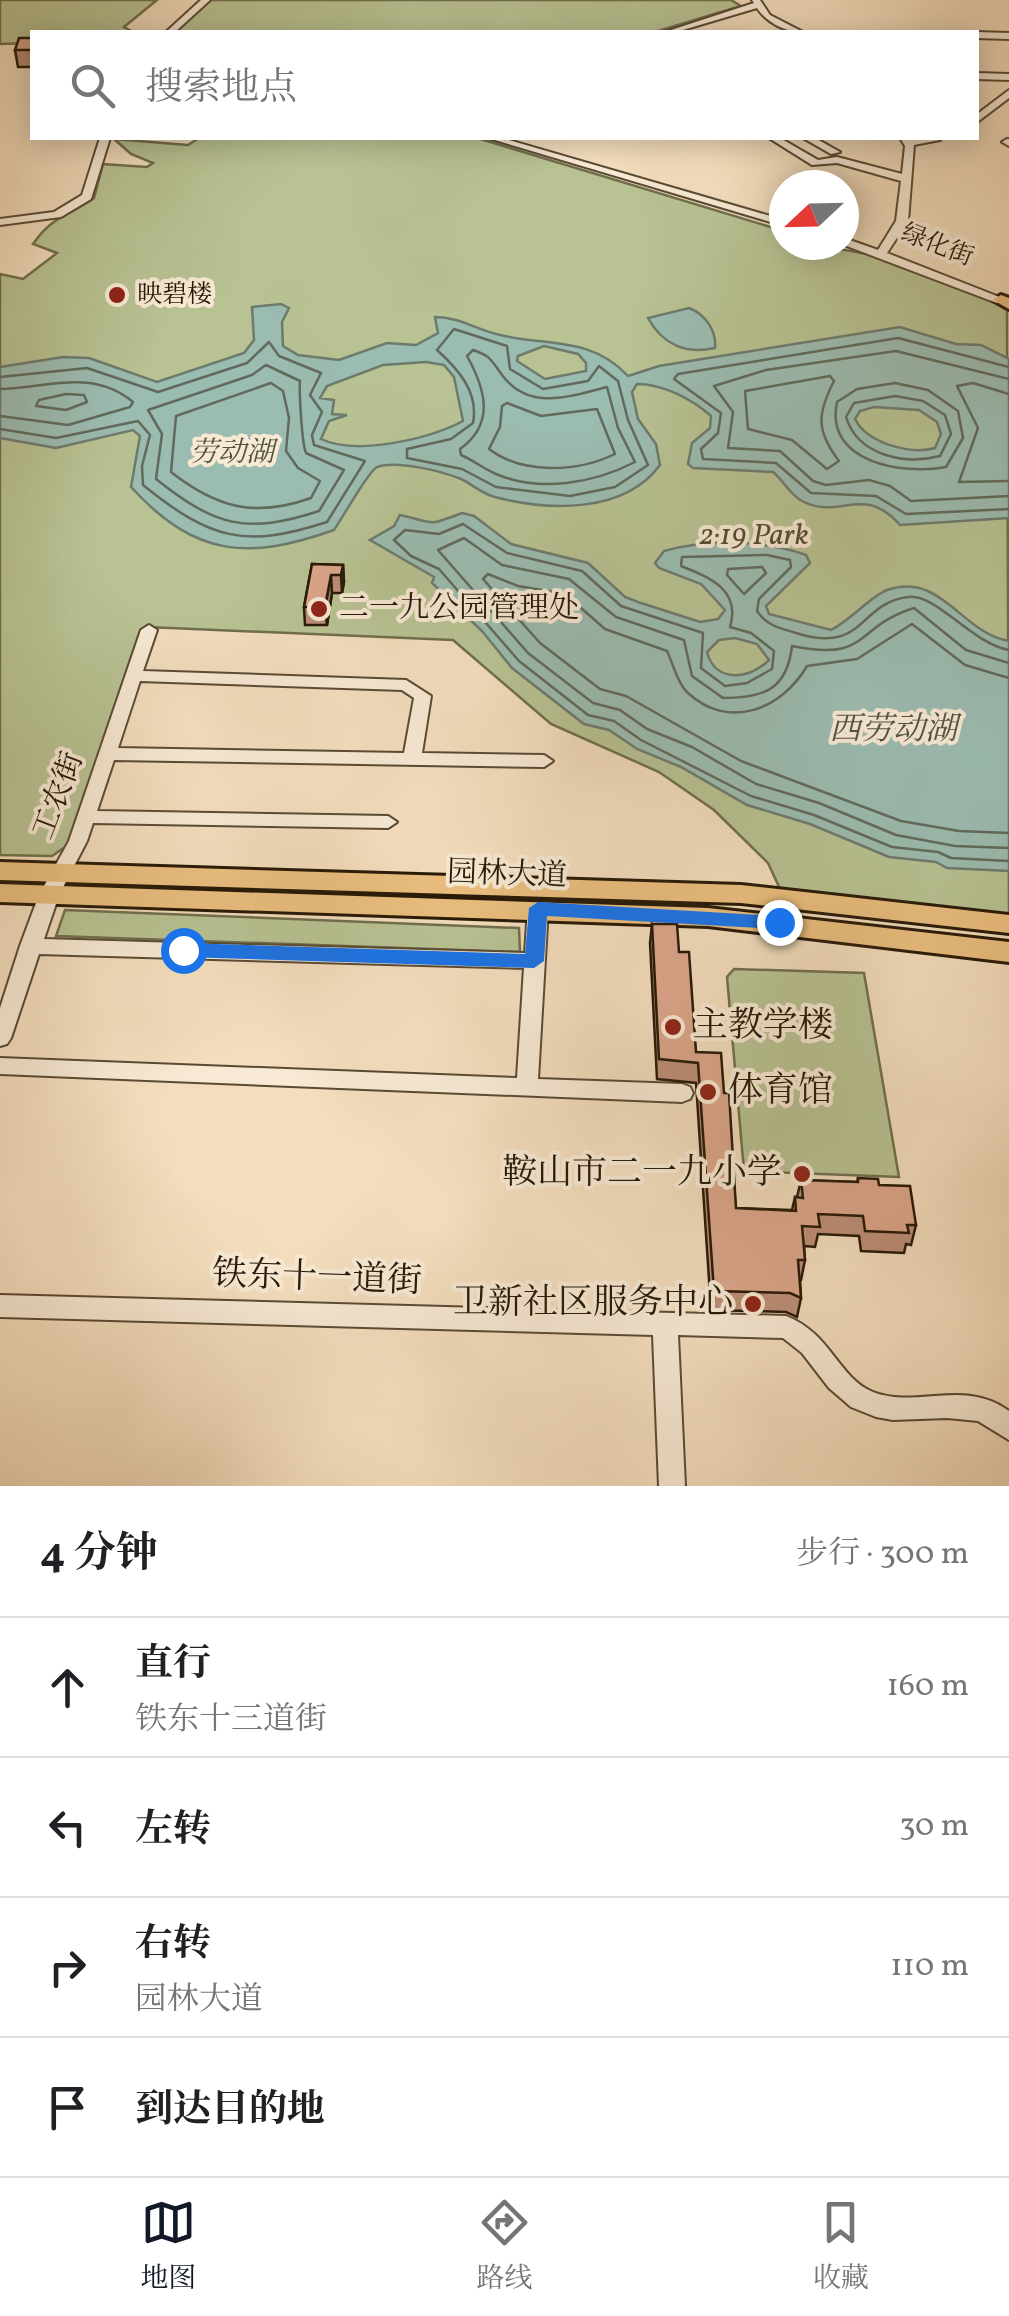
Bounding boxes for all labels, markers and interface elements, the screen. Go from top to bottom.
search box [30,30,979,140]
icon: search [65,58,120,113]
text: 搜索地点 [145,63,297,116]
north arrow [769,170,859,260]
street label: 绿化街 [896,216,978,276]
place label: 映碧楼 [137,278,212,313]
marker: 映碧楼 [106,284,128,306]
water label: 劳动湖 [190,434,279,473]
park label: 2·19 Park [699,515,809,557]
place label: 二一九公园管理处 [339,588,579,630]
marker: 二一九公园管理处 [308,598,330,620]
water label: 西劳动湖 [829,709,962,753]
street label: 工农街 [23,746,95,846]
street label: 园林大道 [446,852,568,898]
route end [757,900,803,946]
route start [161,928,207,974]
place label: 主教学楼 [693,1003,833,1051]
marker: 主教学楼 [662,1016,684,1038]
place label: 体育馆 [728,1068,833,1116]
marker: 体育馆 [697,1081,719,1103]
place label: 鞍山市二一九小学 [502,1150,782,1198]
marker: 鞍山市二一九小学 [791,1163,813,1185]
street label: 铁东十一道街 [211,1251,423,1307]
place label: 卫新社区服务中心 [453,1280,733,1328]
marker: 卫新社区服务中心 [742,1293,764,1315]
text: 4 分钟 [40,1526,158,1585]
text: 步行 · 300 m [796,1533,969,1577]
text: 直行 [135,1639,211,1692]
icon: ahead [40,1660,95,1715]
text: 160 m [886,1665,969,1709]
text: 铁东十三道街 [135,1699,327,1743]
icon: left [40,1800,95,1855]
text: 左转 [135,1805,211,1858]
text: 30 m [899,1805,969,1849]
text: 右转 [135,1919,211,1972]
icon: right [40,1940,95,1995]
text: 110 m [890,1945,969,1989]
text: 园林大道 [135,1979,263,2023]
icon: arrive [40,2080,95,2135]
text: 到达目的地 [135,2085,325,2138]
tab: 地图 [140,2195,196,2299]
tab: 路线 [476,2195,533,2299]
tab: 收藏 [813,2195,869,2299]

